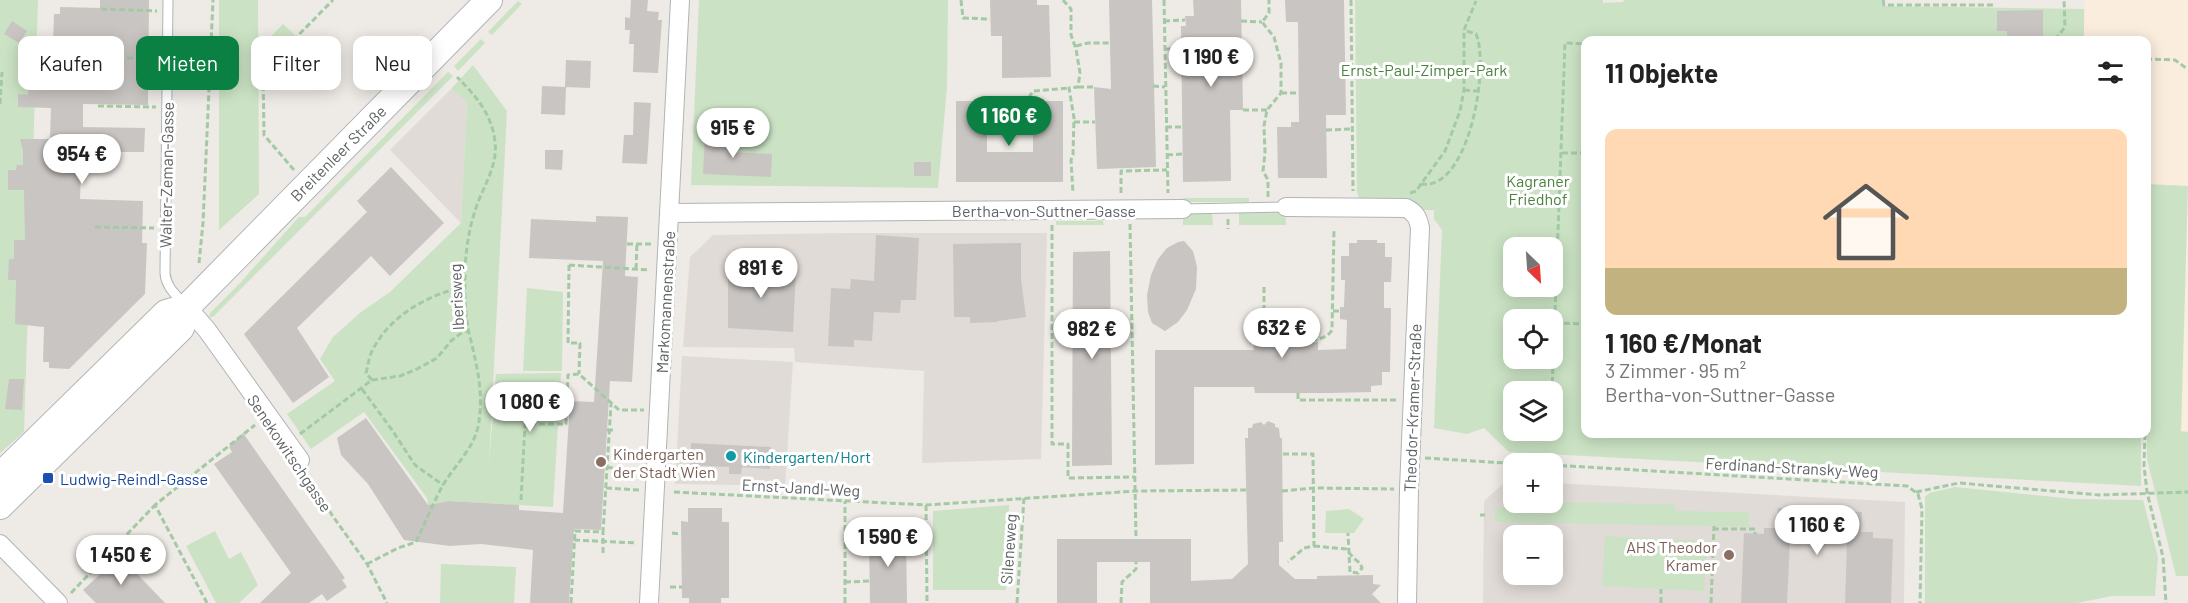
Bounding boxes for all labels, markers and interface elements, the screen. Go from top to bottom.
chip: Kaufen [18,36,124,90]
chip: Mieten [136,36,239,90]
chip: Filter [251,36,341,90]
chip: Neu [353,36,432,90]
pin: 1 190 € [1156,37,1266,88]
text: 1 190 € [1183,44,1239,68]
icon: filters [2094,56,2127,89]
text: 11 Objekte [1605,57,1718,88]
park label: Ernst-Paul-Zimper-Park [1341,60,1507,79]
pin: 1 160 € [954,96,1064,147]
street label: Breitenleer Straße [286,101,390,205]
street label: Walter-Zeman-Gasse [155,102,177,248]
text: 1 160 € [981,103,1037,127]
pin: 915 € [691,108,775,159]
text: 915 € [711,115,755,139]
pin: 954 € [40,134,124,185]
text: 954 € [57,141,107,165]
icon: home [1812,168,1920,276]
park label: Kagraner Friedhof [1506,171,1570,208]
street label: Bertha-von-Suttner-Gasse [952,201,1136,220]
street label: Markomannenstraße [652,230,678,374]
north arrow [1503,237,1563,297]
map controls [1503,237,1563,585]
pin: 891 € [719,248,803,299]
text: 891 € [739,255,783,279]
street label: Iberisweg [445,263,467,331]
pin: 632 € [1240,308,1324,359]
pin: 982 € [1050,309,1134,360]
button: locate [1503,309,1563,369]
text: 632 € [1257,315,1307,339]
text: 982 € [1067,316,1117,340]
street label: Theodor-Kramer-Straße [1400,324,1424,492]
text: 1 160 €/Monat [1605,327,1762,358]
text: 3 Zimmer · 95 m² [1605,358,1746,382]
button: layers [1503,381,1563,441]
pin: 1 080 € [475,382,585,433]
text: Bertha-von-Suttner-Gasse [1605,382,1835,406]
text: 1 080 € [499,389,561,413]
street label: Senekowitschgasse [244,391,336,515]
place label: Kindergarten der Stadt Wien [613,444,716,481]
place label: Kindergarten/Hort [743,447,871,466]
marker: Kindergarten/Hort [724,449,738,463]
button: + [1503,453,1563,513]
street label: Ferdinand-Stransky-Weg [1705,453,1879,481]
marker: Kindergarten der Stadt Wien [594,455,608,469]
place label: Ludwig-Reindl-Gasse [60,469,208,488]
marker: Ludwig-Reindl-Gasse [41,471,55,485]
street label: Ernst-Jandl-Weg [741,474,861,500]
pin: 1 160 € [1762,505,1872,556]
text: 1 160 € [1789,512,1845,536]
street label: Sileneweg [996,513,1020,585]
pin: 1 590 € [833,517,943,568]
text: 1 590 € [858,524,918,548]
button: − [1503,525,1563,585]
pin: 1 450 € [66,535,176,586]
place label: AHS Theodor Kramer [1626,537,1717,574]
text: 1 450 € [90,542,152,566]
marker: AHS Theodor Kramer [1722,548,1736,562]

